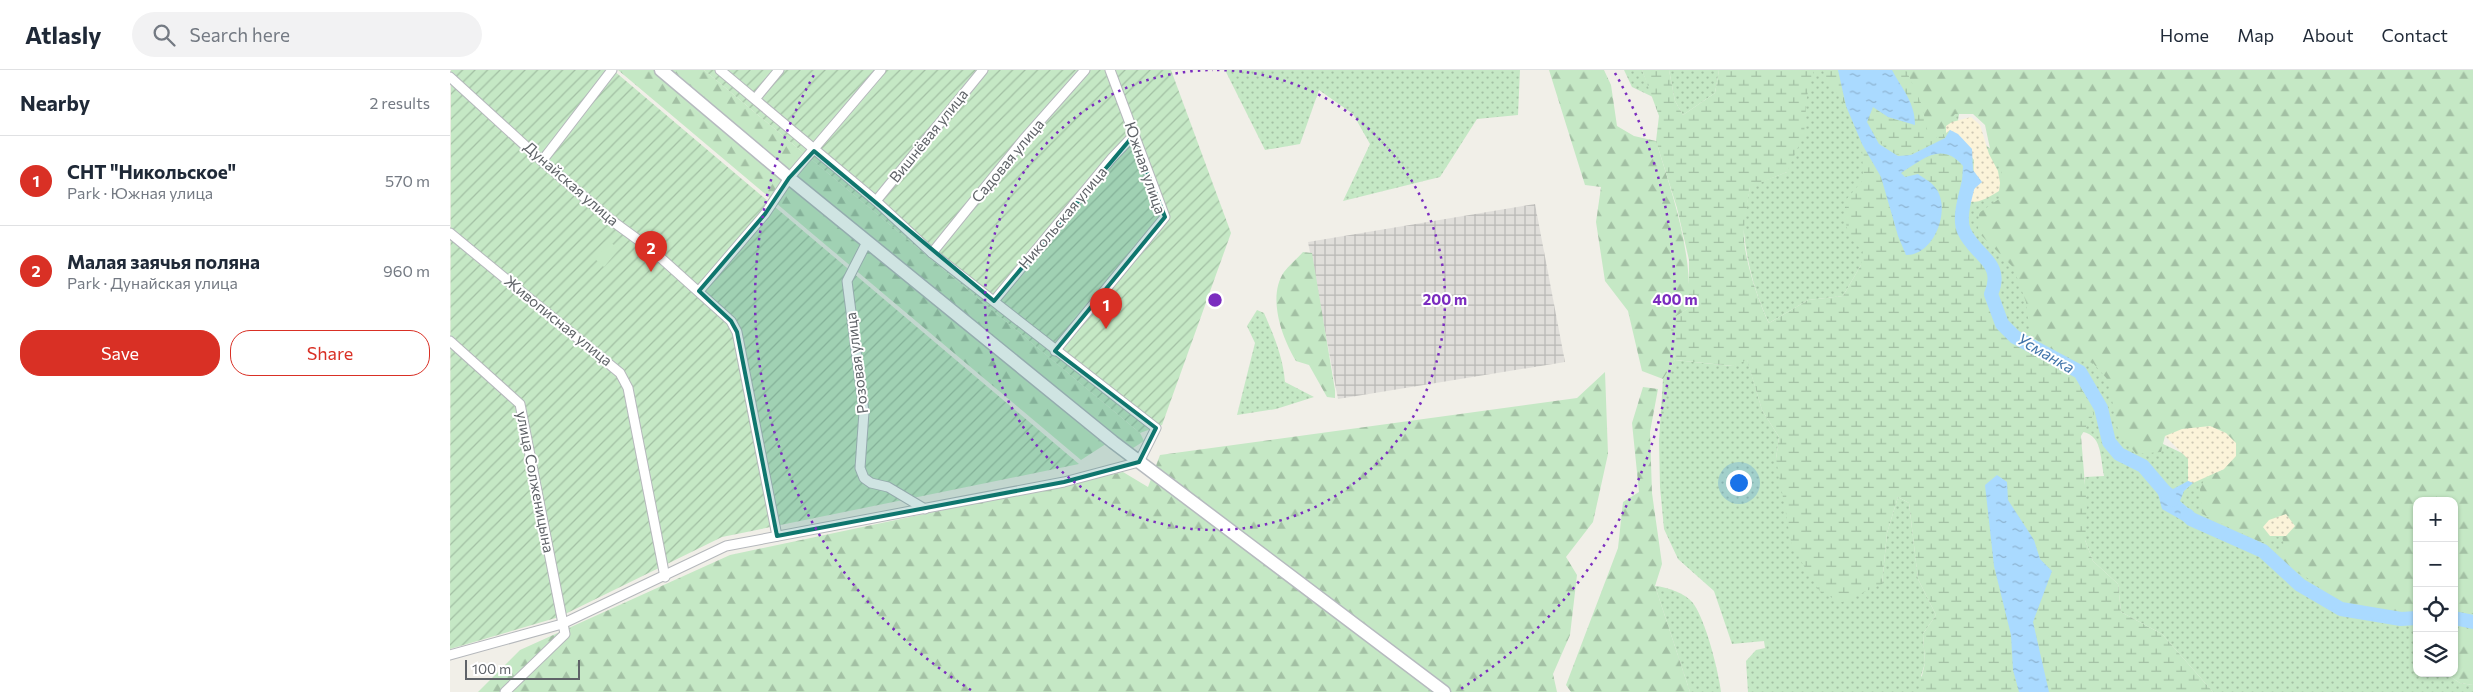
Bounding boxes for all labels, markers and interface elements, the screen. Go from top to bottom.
search box [132,12,482,57]
text: Atlasly [25,20,102,49]
icon: search [150,21,178,49]
text: Search here [190,23,290,46]
text: Home [2160,24,2209,46]
text: Map [2237,24,2274,46]
text: About [2302,24,2354,46]
text: Contact [2382,24,2448,46]
street label: Вишнёвая улица [885,85,971,186]
text: Nearby [20,90,90,115]
text: 2 results [369,93,430,112]
street label: Садовая улица [967,115,1047,206]
street label: Южная улица [1122,119,1170,216]
street label: Дунайская улица [521,137,623,229]
text: СНТ "Никольское" [67,160,236,183]
street label: Никольская улица [1014,163,1110,272]
text: 1 [32,171,40,190]
text: 570 m [385,171,430,190]
text: Park · Южная улица [67,183,213,202]
pin: 2 [635,231,667,272]
text: Малая заячья поляна [67,250,260,273]
text: 2 [31,261,41,280]
text: 960 m [383,261,430,280]
street label: Живописная улица [501,271,616,369]
text: Park · Дунайская улица [67,273,238,292]
pin: 1 [1090,288,1122,329]
text: 200 m [1423,290,1467,308]
text: 400 m [1652,290,1698,308]
centre of rings [1206,291,1224,309]
street label: Розовая улица [841,311,871,415]
water label: Усманка [2014,329,2078,377]
button: Save [20,330,220,376]
button: Share [230,330,430,376]
street label: улица Солженицына [513,409,559,554]
your location [1726,470,1752,496]
map controls [2413,497,2458,677]
button: + [2413,497,2458,542]
button: − [2413,542,2458,587]
button: locate [2413,587,2458,632]
button: layers [2413,632,2458,677]
scale bar [465,657,580,680]
text: 100 m [472,660,511,677]

